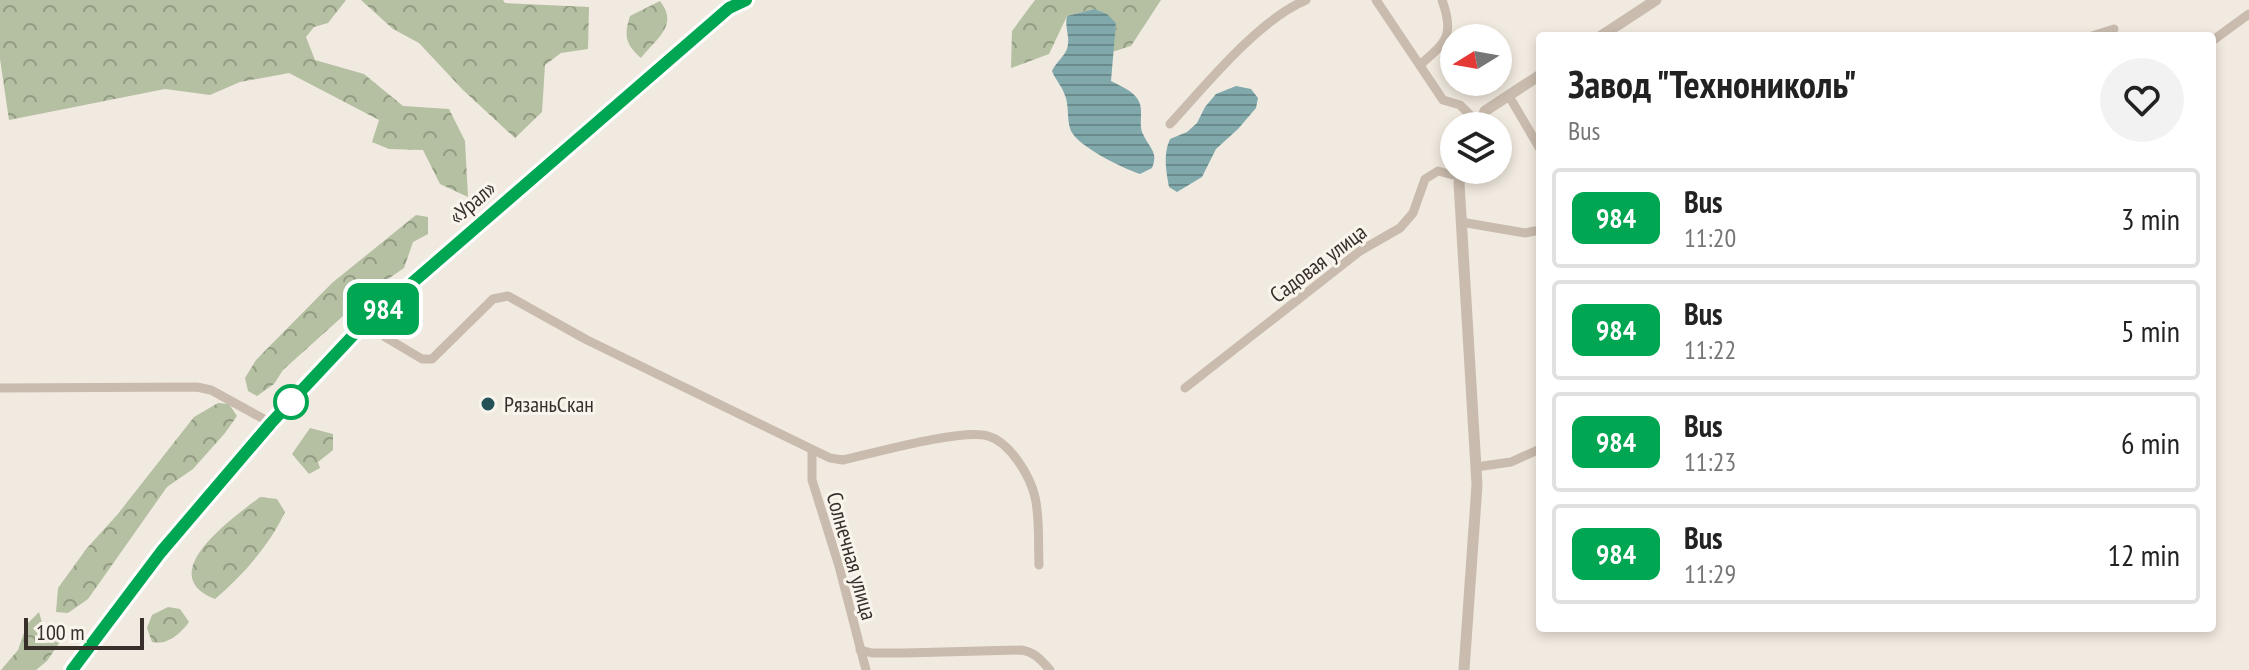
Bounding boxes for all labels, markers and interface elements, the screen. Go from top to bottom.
north arrow [1440,24,1512,96]
map controls [1440,24,1512,184]
button: heart [2100,58,2184,142]
text: Завод "Технониколь" [1568,59,1857,108]
button: layers [1440,112,1512,184]
text: Bus [1568,114,1600,147]
street label: «Урал» [443,174,501,230]
text: Bus [1684,182,1723,221]
text: 984 [1596,199,1636,236]
text: 3 min [2121,199,2180,238]
street label: Садовая улица [1264,218,1372,308]
text: 11:20 [1684,221,1736,254]
line badge: 984 [337,283,429,335]
text: 984 [363,290,403,327]
text: Bus [1684,294,1723,333]
text: 984 [1596,311,1636,348]
text: 5 min [2121,311,2180,350]
text: 11:22 [1684,333,1736,366]
unlabelled marker [274,385,308,419]
place label: РязаньСкан [504,390,594,418]
marker: РязаньСкан [479,395,497,413]
text: Bus [1684,406,1723,445]
text: 984 [1596,423,1636,460]
text: 6 min [2121,423,2180,462]
text: 11:23 [1684,445,1736,478]
street label: Солнечная улица [820,489,884,623]
text: Bus [1684,518,1723,557]
text: 984 [1596,535,1636,572]
text: 12 min [2107,535,2180,574]
text: 11:29 [1684,557,1736,590]
scale bar [24,614,144,650]
text: 100 m [36,618,85,646]

